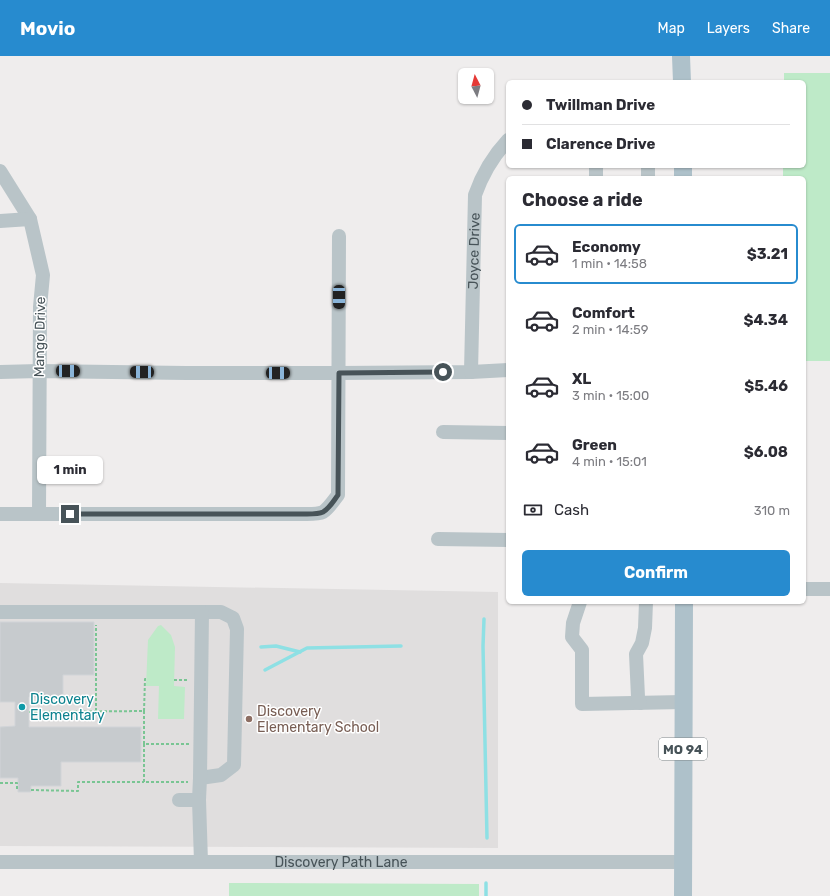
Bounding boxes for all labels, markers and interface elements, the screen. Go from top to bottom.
text: Movio [20,17,75,40]
text: Map [658,20,685,37]
text: Layers [707,20,750,37]
text: Share [772,20,810,37]
north arrow [458,68,494,104]
map controls [458,68,494,104]
text: Twillman Drive [546,96,655,114]
text: Clarence Drive [546,135,655,153]
text: Choose a ride [522,189,643,211]
street label: Joyce Drive [464,212,483,290]
icon: car [524,236,560,272]
text: Economy [572,238,641,256]
text: $3.21 [747,245,788,263]
text: 1 min · 14:58 [572,256,647,271]
car [333,285,345,309]
street label: Mango Drive [31,296,49,378]
icon: car [524,302,560,338]
text: Comfort [572,304,635,322]
text: $4.34 [743,311,788,329]
text: 2 min · 14:59 [572,322,648,337]
route start [434,363,452,381]
car [56,365,80,377]
car [130,366,154,378]
car [266,367,290,379]
icon: car [524,368,560,404]
text: XL [572,370,591,388]
text: $5.46 [744,377,788,395]
text: 3 min · 15:00 [572,388,649,403]
icon: car [524,434,560,470]
text: Green [572,436,617,454]
text: $6.08 [744,443,788,461]
text: 4 min · 15:01 [572,454,647,469]
callout: 1 min [37,456,103,484]
text: 1 min [53,462,87,477]
icon: cash [522,499,544,521]
text: Cash [554,501,589,519]
text: 310 m [754,503,790,518]
route end [61,505,79,523]
button: Confirm [522,550,790,596]
place label: Discovery Elementary [30,691,105,724]
marker: Discovery Elementary [17,702,27,712]
place label: Discovery Elementary School [257,703,379,736]
marker: Discovery Elementary School [244,714,254,724]
road number: MO 94 [659,738,707,760]
street label: Discovery Path Lane [274,854,408,871]

